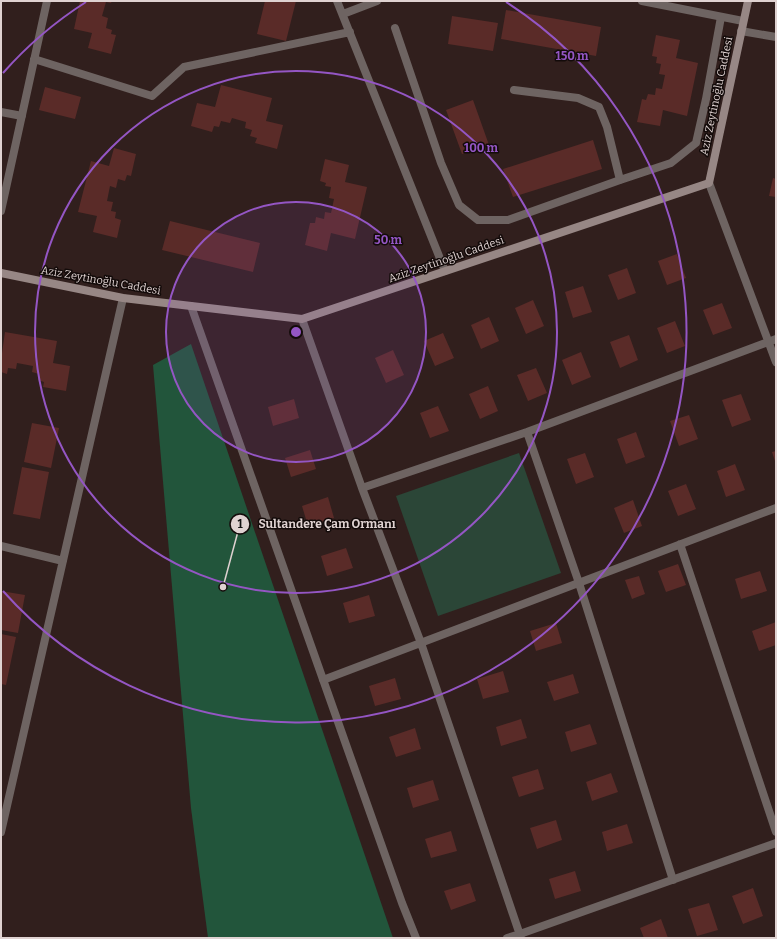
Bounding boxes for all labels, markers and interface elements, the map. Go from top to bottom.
street label: Aziz Zeytinoğlu Caddesi [698,35,736,157]
text: 150 m [556,49,589,63]
text: 100 m [464,141,499,155]
text: 50 m [374,233,402,247]
street label: Aziz Zeytinoğlu Caddesi [387,233,506,285]
street label: Aziz Zeytinoğlu Caddesi [40,264,162,298]
centre of rings [289,325,303,339]
callout: Sultandere Çam Ormanı [230,512,403,536]
text: 1 [237,517,243,531]
text: Sultandere Çam Ormanı [258,517,396,531]

